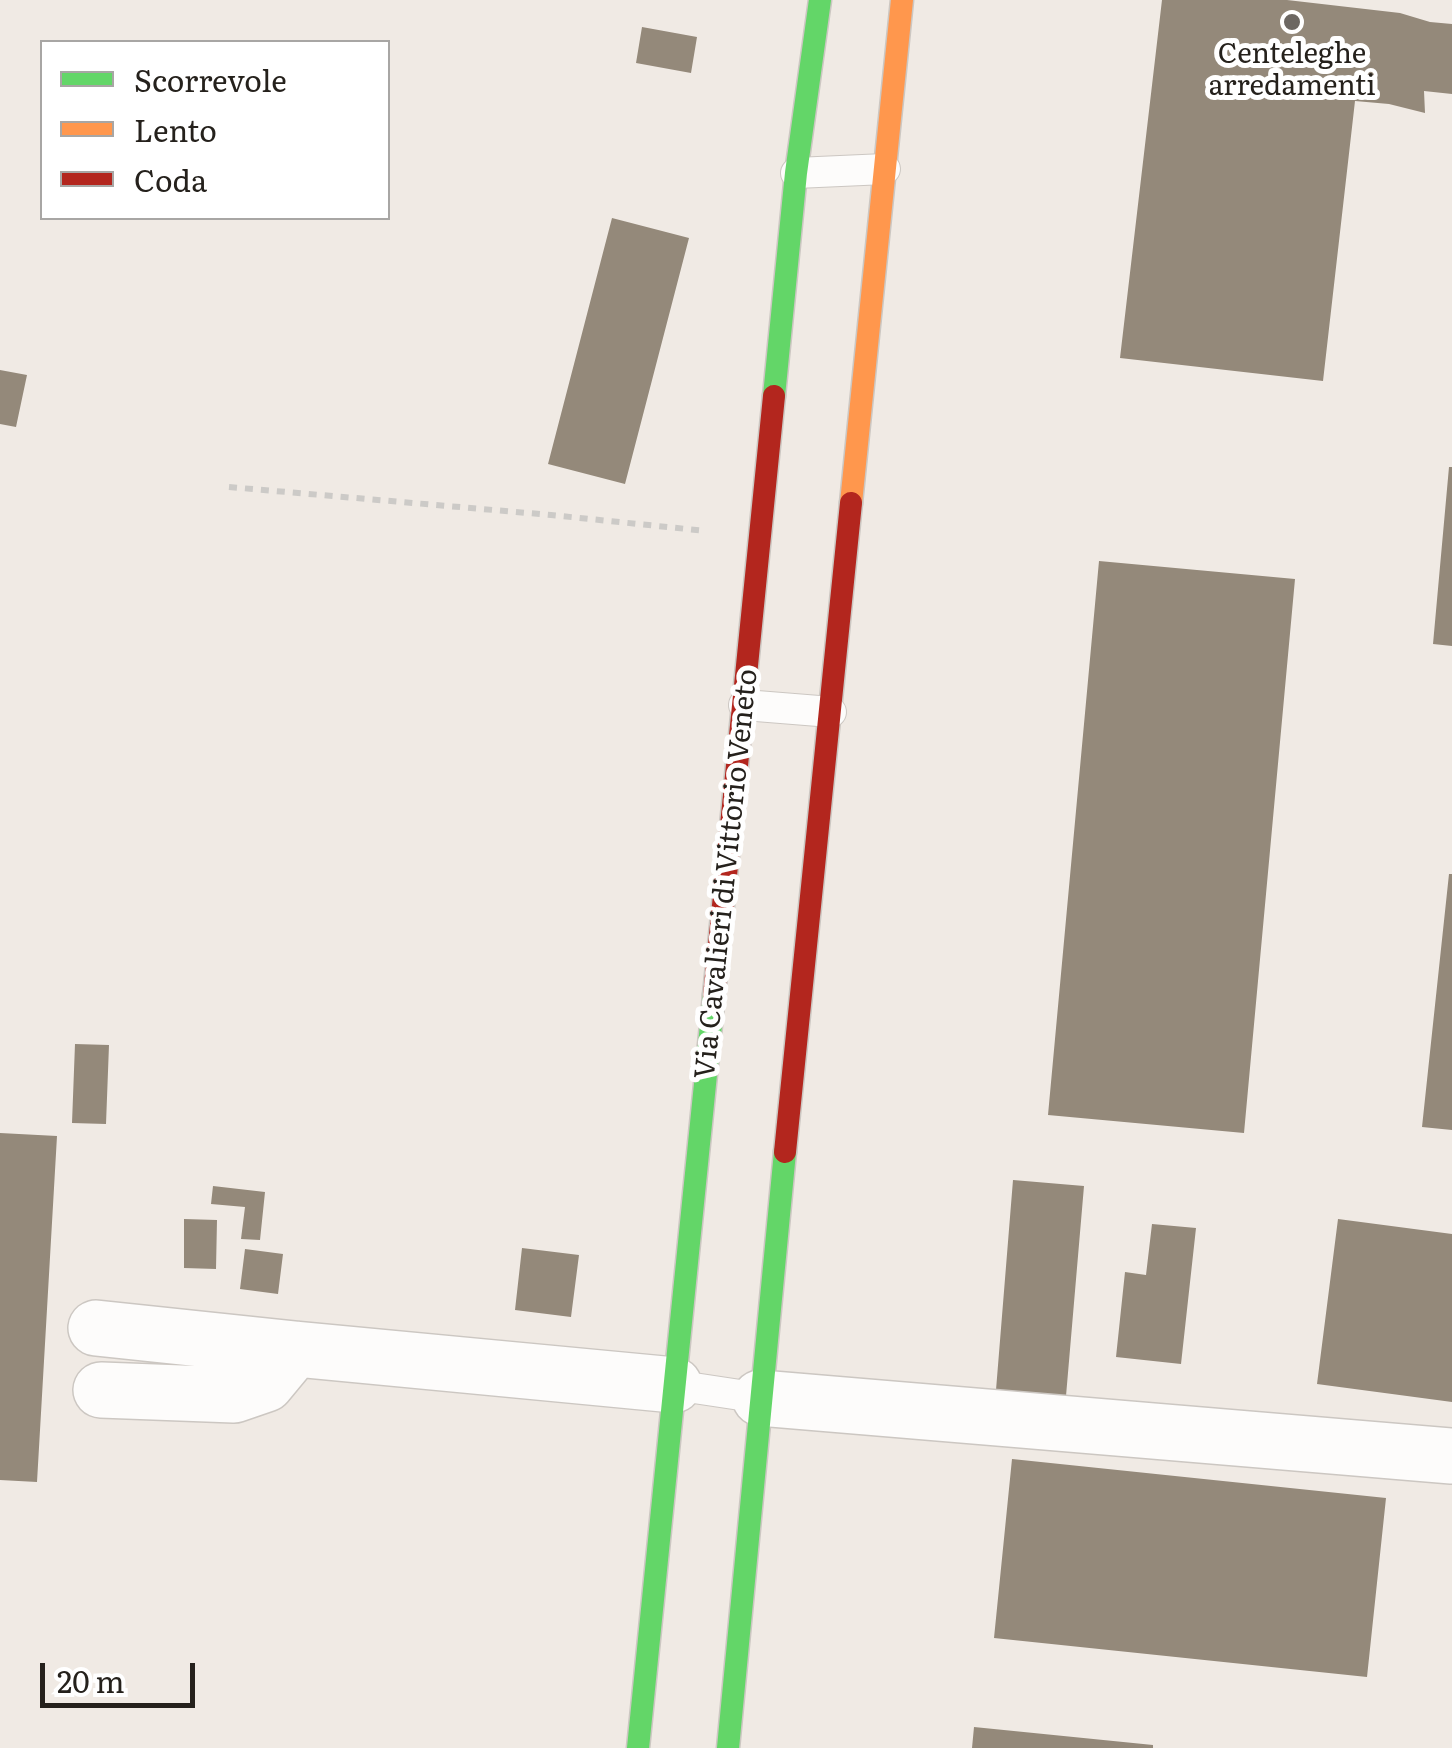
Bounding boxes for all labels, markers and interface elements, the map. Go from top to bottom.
marker: Centeleghe arredamenti [1281,11,1303,33]
place label: Centeleghe arredamenti [1208,38,1376,104]
legend [40,40,390,220]
text: Scorrevole [134,57,287,101]
text: Lento [134,107,217,151]
text: Coda [134,157,207,201]
street label: Via Cavalieri di Vittorio Veneto [689,667,765,1081]
scale bar [45,1643,200,1705]
text: 20 m [57,1658,125,1702]

